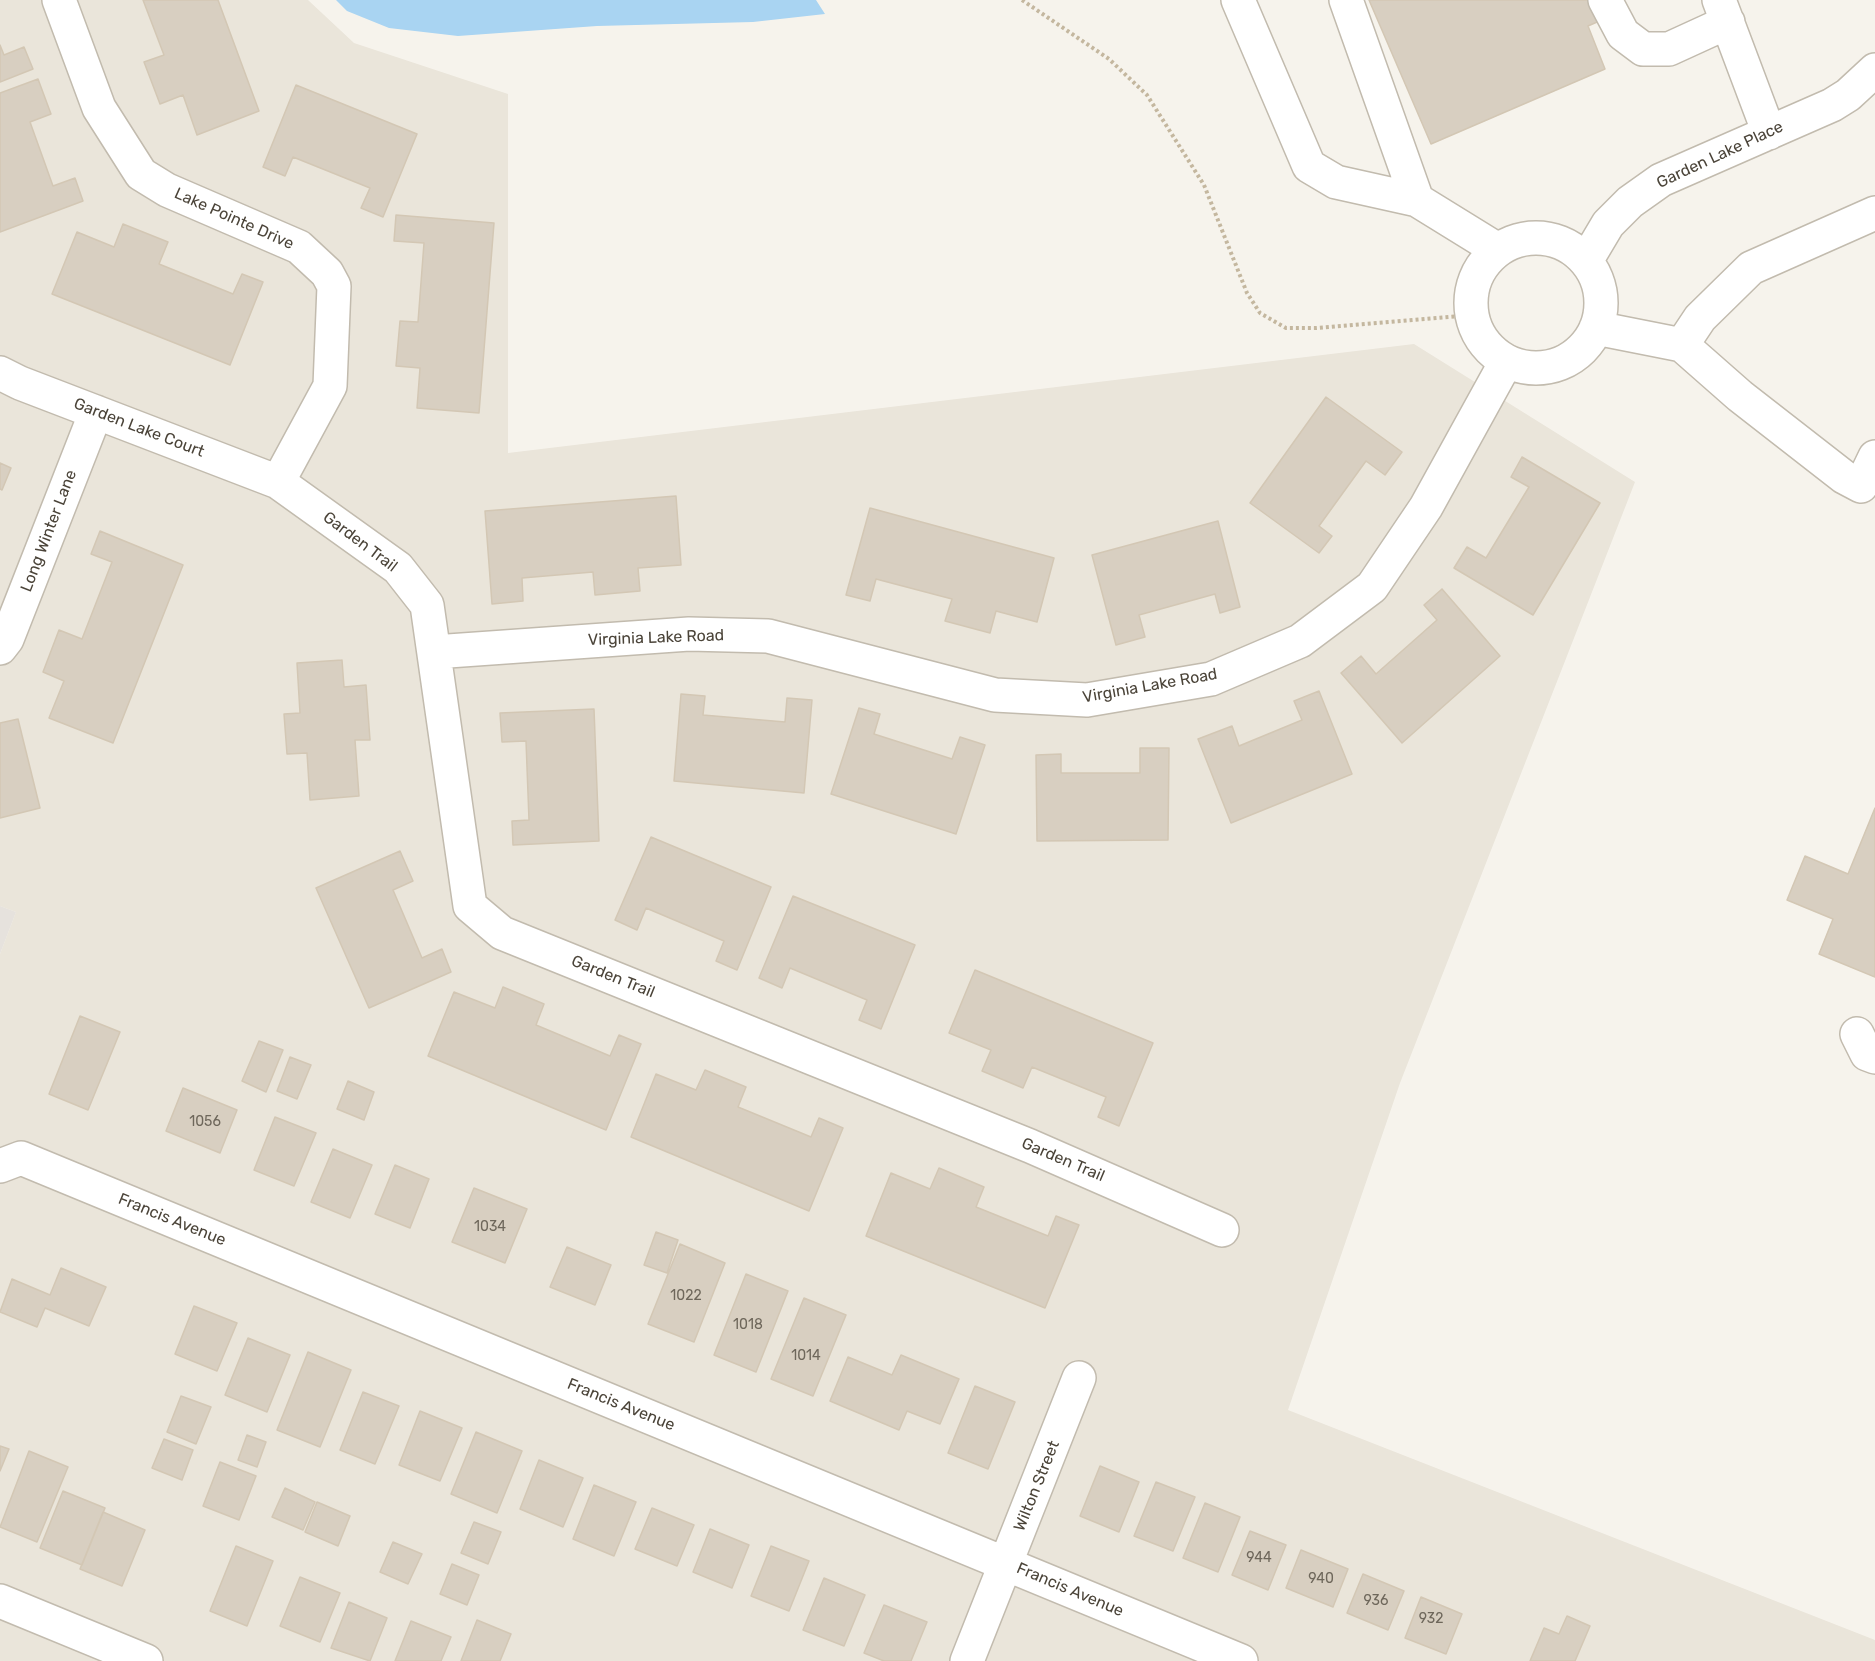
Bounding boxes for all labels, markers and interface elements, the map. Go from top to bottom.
street label: Garden Lake Place [1654,117,1786,193]
street label: Lake Pointe Drive [171,184,297,254]
street label: Garden Lake Court [71,394,207,462]
street label: Long Winter Lane [17,467,81,595]
street label: Garden Trail [319,508,401,576]
street label: Virginia Lake Road [587,626,725,650]
street label: Virginia Lake Road [1081,665,1219,707]
street label: Garden Trail [568,952,658,1002]
house number: 1056 [189,1114,221,1130]
street label: Garden Trail [1019,1134,1107,1186]
street label: Francis Avenue [115,1190,229,1250]
house number: 1034 [474,1219,506,1235]
house number: 1022 [670,1288,702,1304]
house number: 1018 [733,1317,763,1333]
house number: 1014 [791,1348,821,1364]
street label: Francis Avenue [564,1375,678,1435]
street label: Wilton Street [1010,1438,1064,1534]
house number: 944 [1246,1550,1272,1566]
street label: Francis Avenue [1014,1559,1126,1621]
house number: 940 [1308,1571,1334,1587]
house number: 936 [1364,1593,1388,1609]
house number: 932 [1419,1611,1443,1627]

